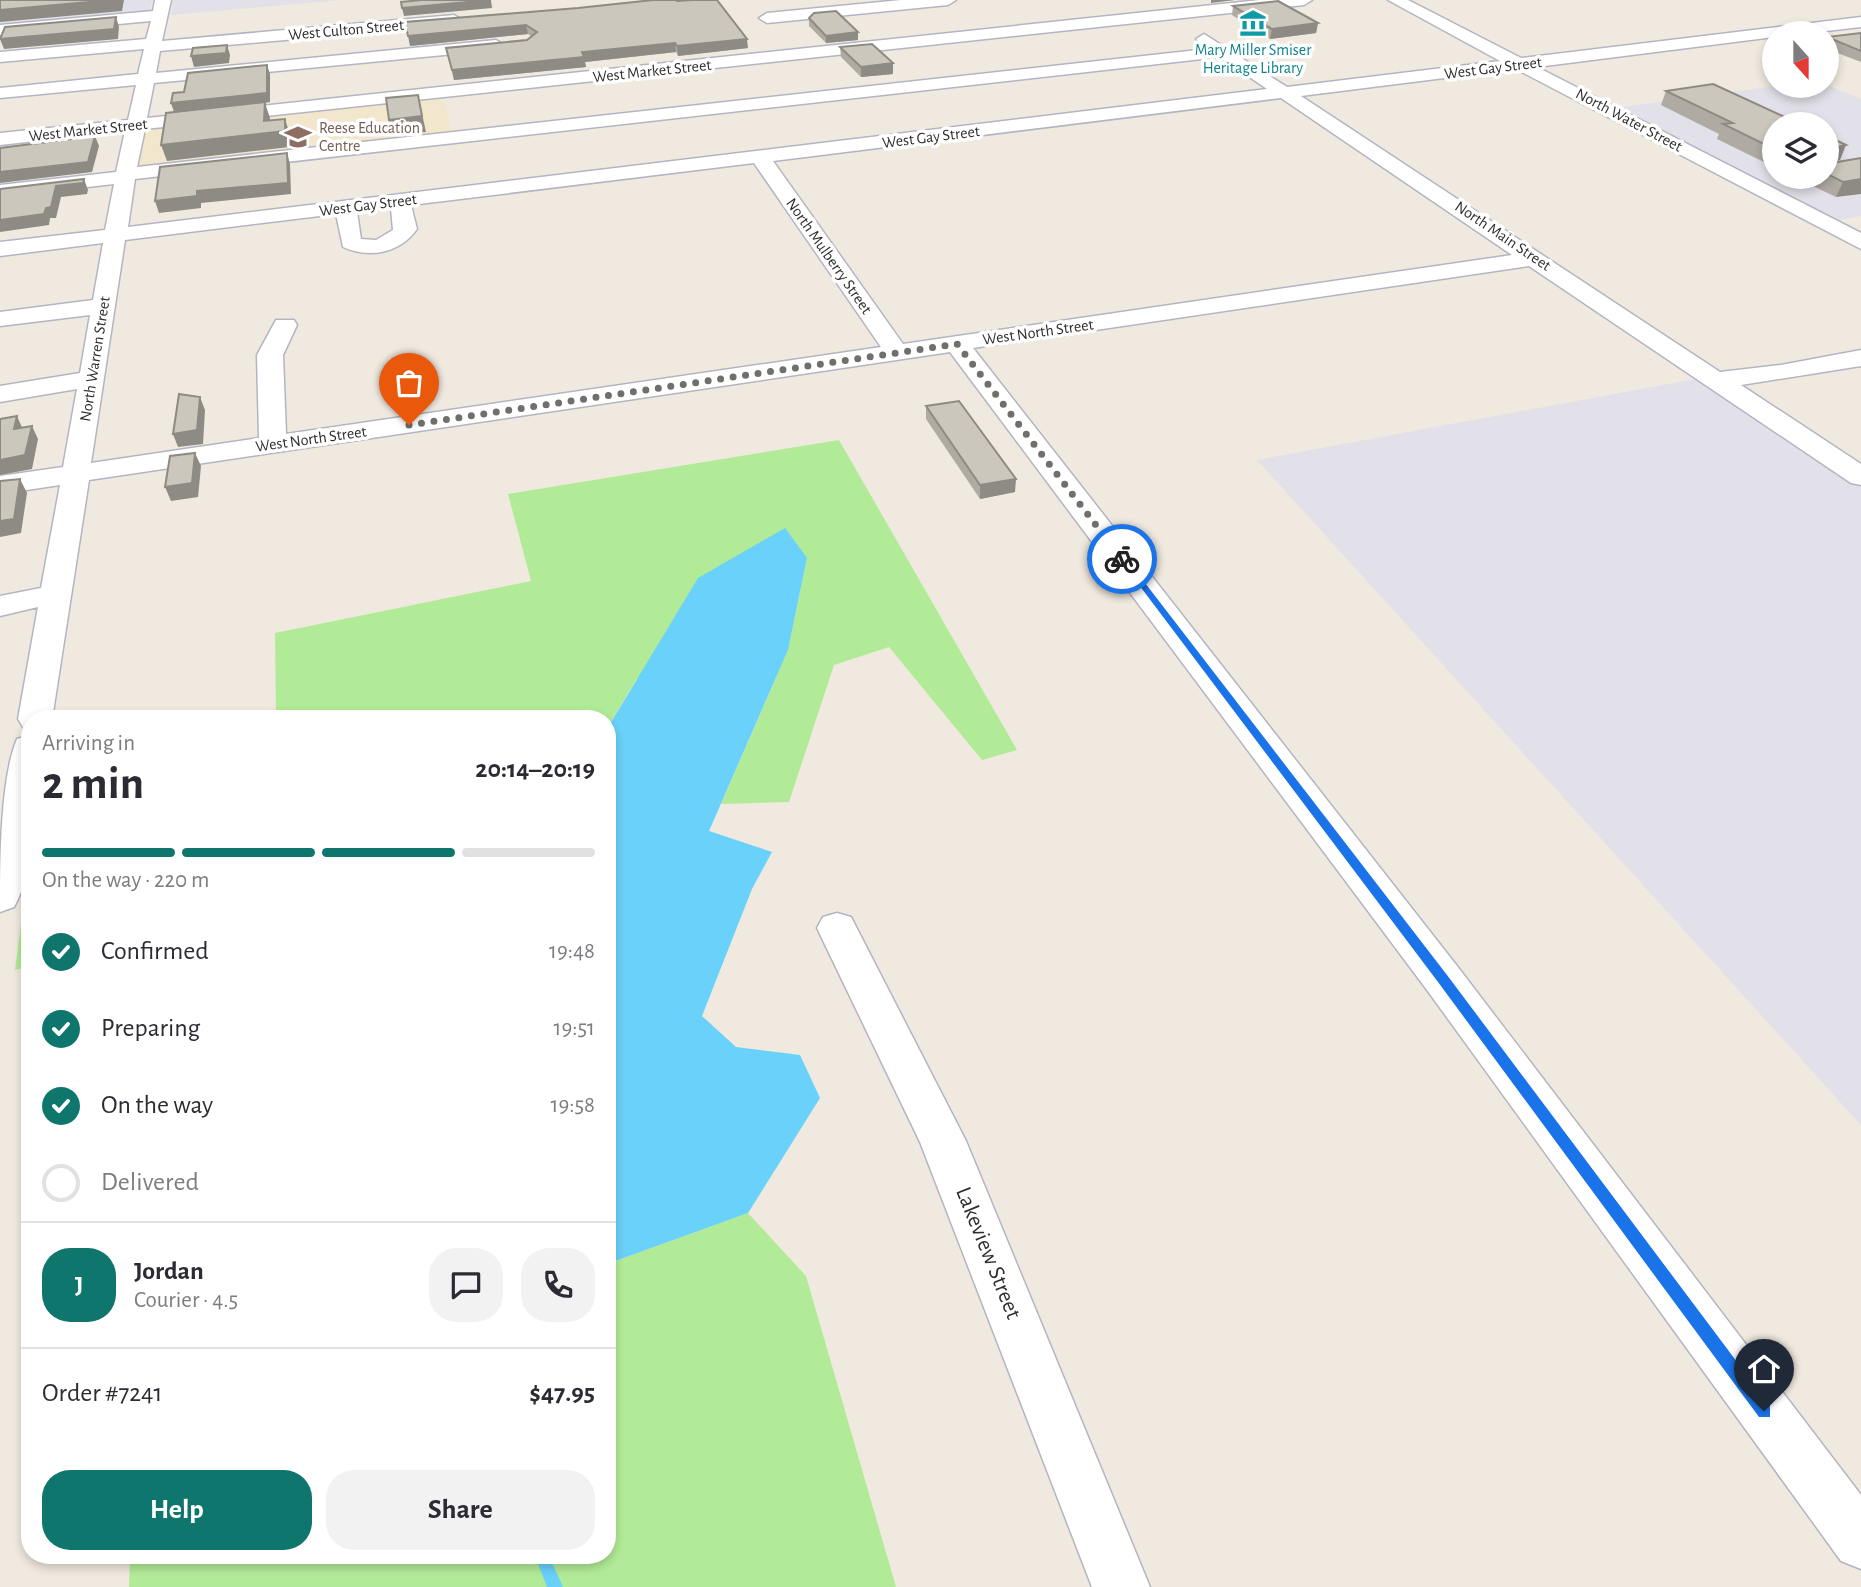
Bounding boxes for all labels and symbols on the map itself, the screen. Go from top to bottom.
museum icon: Mary Miller Smiser Heritage Library [1238,8,1268,38]
street label: West Culton Street [288,17,404,43]
north arrow [1762,21,1839,98]
place label: Mary Miller Smiser Heritage Library [1195,42,1312,77]
street label: West Gay Street [1443,54,1543,83]
street label: West Market Street [592,57,712,85]
street label: North Water Street [1573,85,1685,155]
street label: West Market Street [28,116,148,144]
place label: Reese Education Centre [319,120,420,154]
school or university icon: Reese Education Centre [283,122,313,152]
street label: West Gay Street [881,123,981,152]
street label: West Gay Street [318,191,418,220]
street label: North Mulberry Street [782,195,875,317]
street label: North Main Street [1452,198,1554,274]
street label: North Warren Street [77,295,113,423]
street label: West North Street [982,316,1094,348]
pin [379,353,439,425]
street label: West North Street [255,423,367,455]
courier [1087,524,1157,594]
street label: Lakeview Street [951,1184,1025,1323]
pin [1734,1339,1794,1411]

